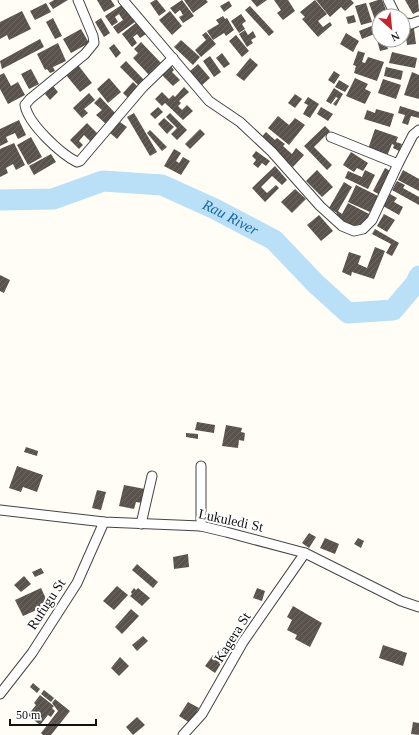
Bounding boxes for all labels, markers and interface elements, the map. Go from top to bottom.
north arrow [371,8,411,48]
text: N [389,30,402,44]
water label: Rau River [199,196,261,238]
street label: Lukuledi St [197,506,265,535]
street label: Rufugu St [25,576,68,632]
street label: Kagera St [211,610,254,665]
scale bar [10,701,96,727]
text: 50 m [16,708,41,722]

